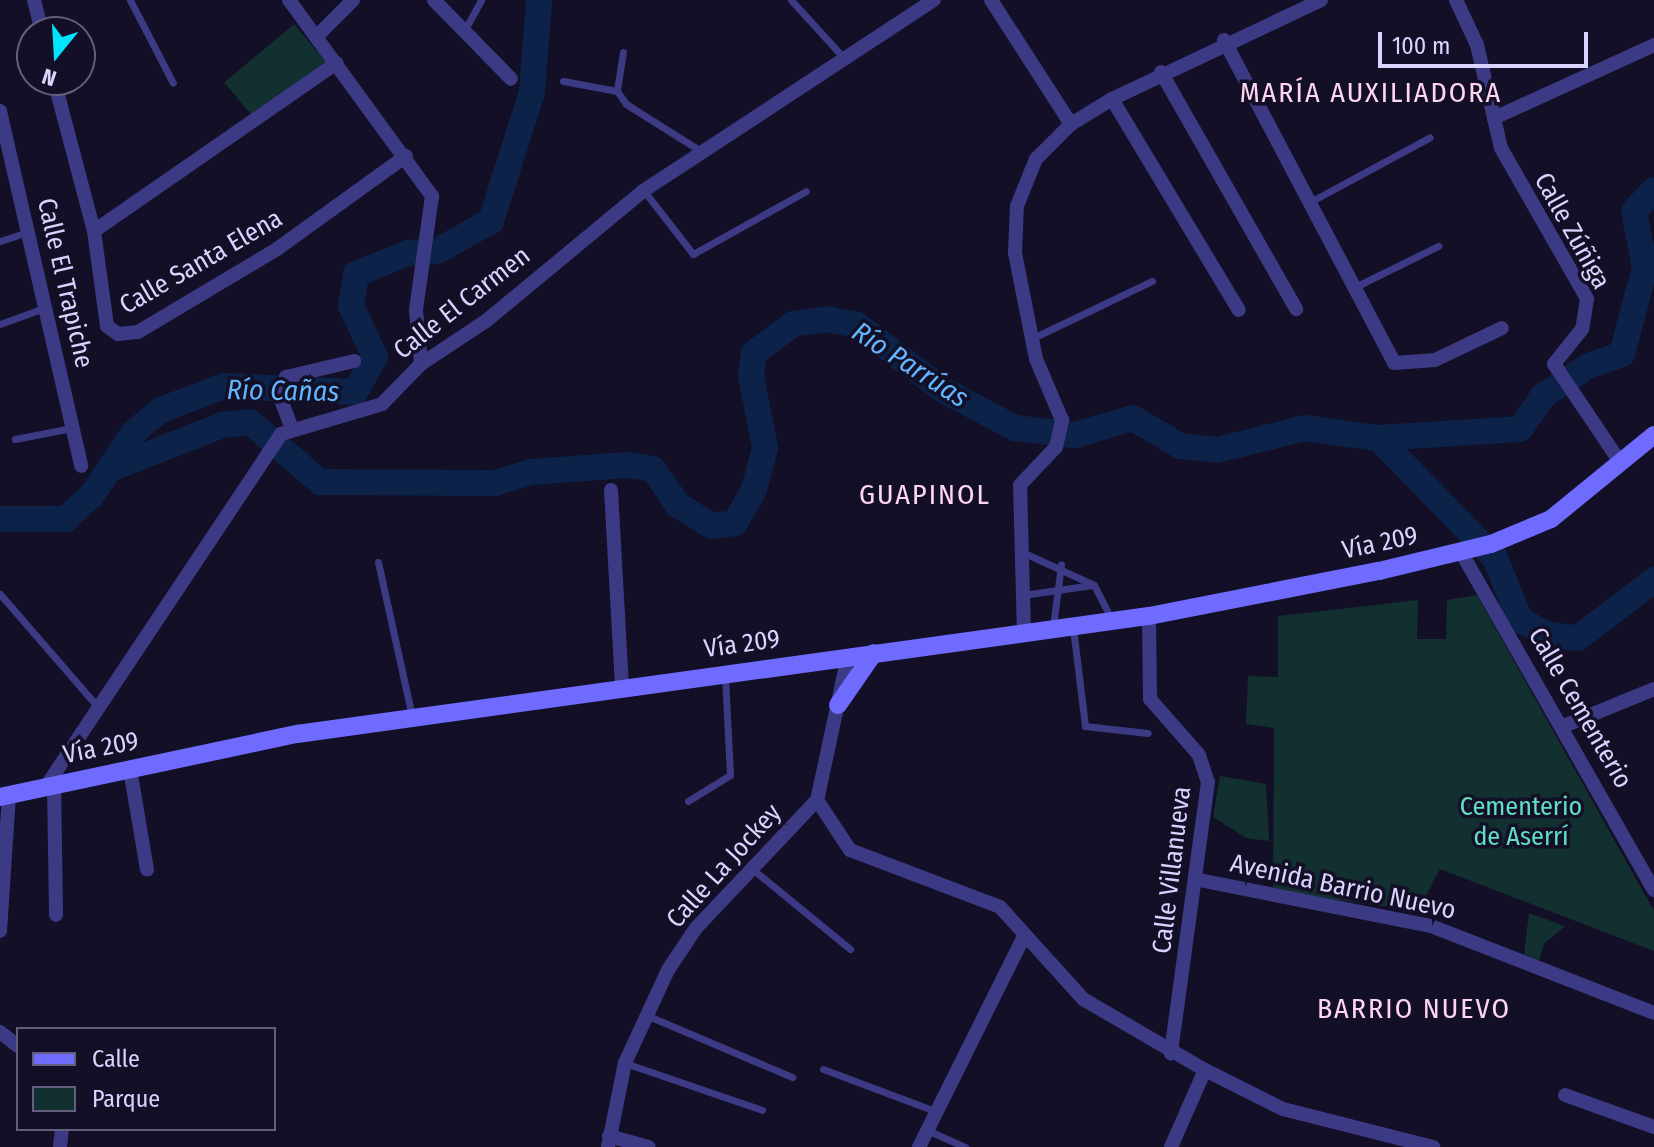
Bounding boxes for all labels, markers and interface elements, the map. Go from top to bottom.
north arrow [16,16,96,96]
scale bar [1382,16,1592,66]
text: 100 m [1392,32,1450,60]
text: N [39,63,59,92]
district label: MARÍA AUXILIADORA [1240,76,1502,110]
street label: Calle Zúñiga [1527,167,1617,295]
street label: Calle El Trapiche [30,195,100,371]
street label: Calle Santa Elena [114,203,288,321]
street label: Calle El Carmen [388,240,536,366]
water label: Río Parrúas [846,315,974,415]
water label: Río Cañas [226,373,340,409]
district label: GUAPINOL [859,478,991,512]
street label: Vía 209 [1339,520,1421,566]
street label: Calle Cementerio [1521,622,1639,794]
street label: Vía 209 [702,623,782,665]
street label: Vía 209 [61,725,141,771]
street label: Calle Villanueva [1146,785,1198,955]
park label: Cementerio de Aserrí [1460,791,1582,852]
street label: Calle La Jockey [660,797,788,935]
street label: Avenida Barrio Nuevo [1227,848,1459,926]
district label: BARRIO NUEVO [1317,992,1511,1026]
legend [16,1027,276,1131]
text: Calle [92,1045,140,1073]
text: Parque [92,1085,160,1113]

